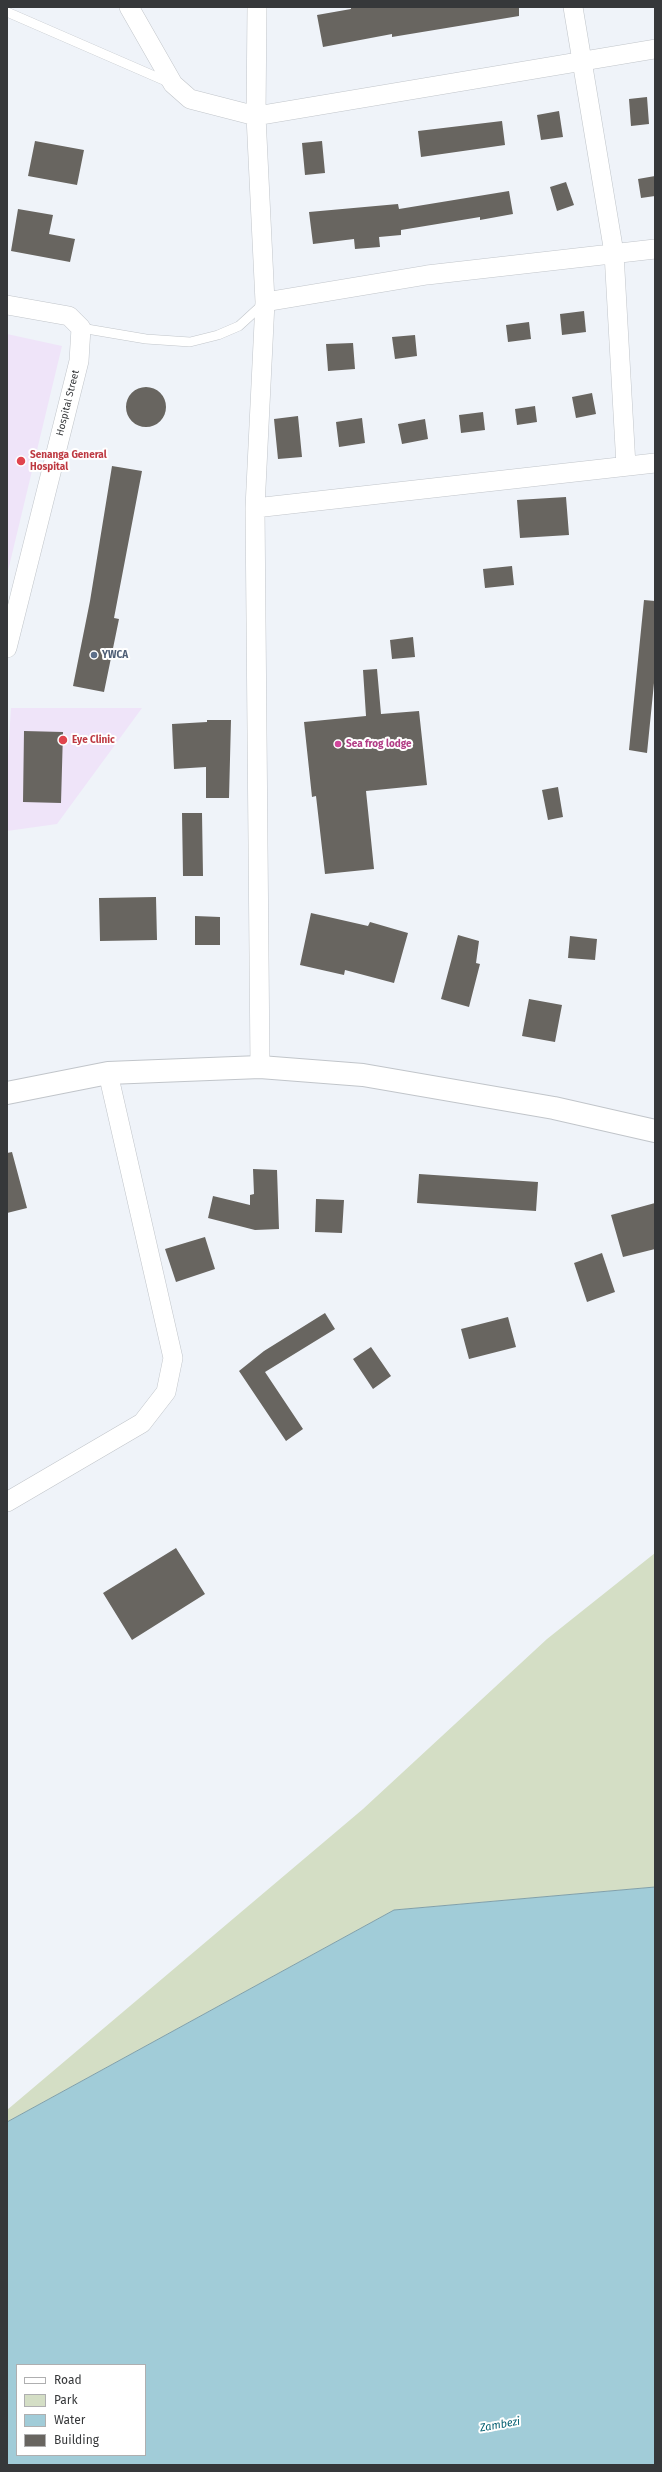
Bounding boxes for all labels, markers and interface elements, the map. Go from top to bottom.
street label: Hospital Street [54,369,82,437]
place label: Senanga General Hospital [30,449,107,472]
marker: Senanga General Hospital [15,455,27,467]
place label: YWCA [102,649,128,661]
marker: YWCA [89,650,99,660]
marker: Eye Clinic [57,734,69,746]
place label: Eye Clinic [72,734,115,746]
place label: Sea frog lodge [346,738,412,750]
marker: Sea frog lodge [333,739,343,749]
legend [16,2364,146,2456]
text: Road [54,2373,82,2387]
text: Park [54,2393,78,2407]
text: Water [54,2413,85,2427]
water label: Zambezi [479,2415,521,2435]
text: Building [54,2433,99,2447]

